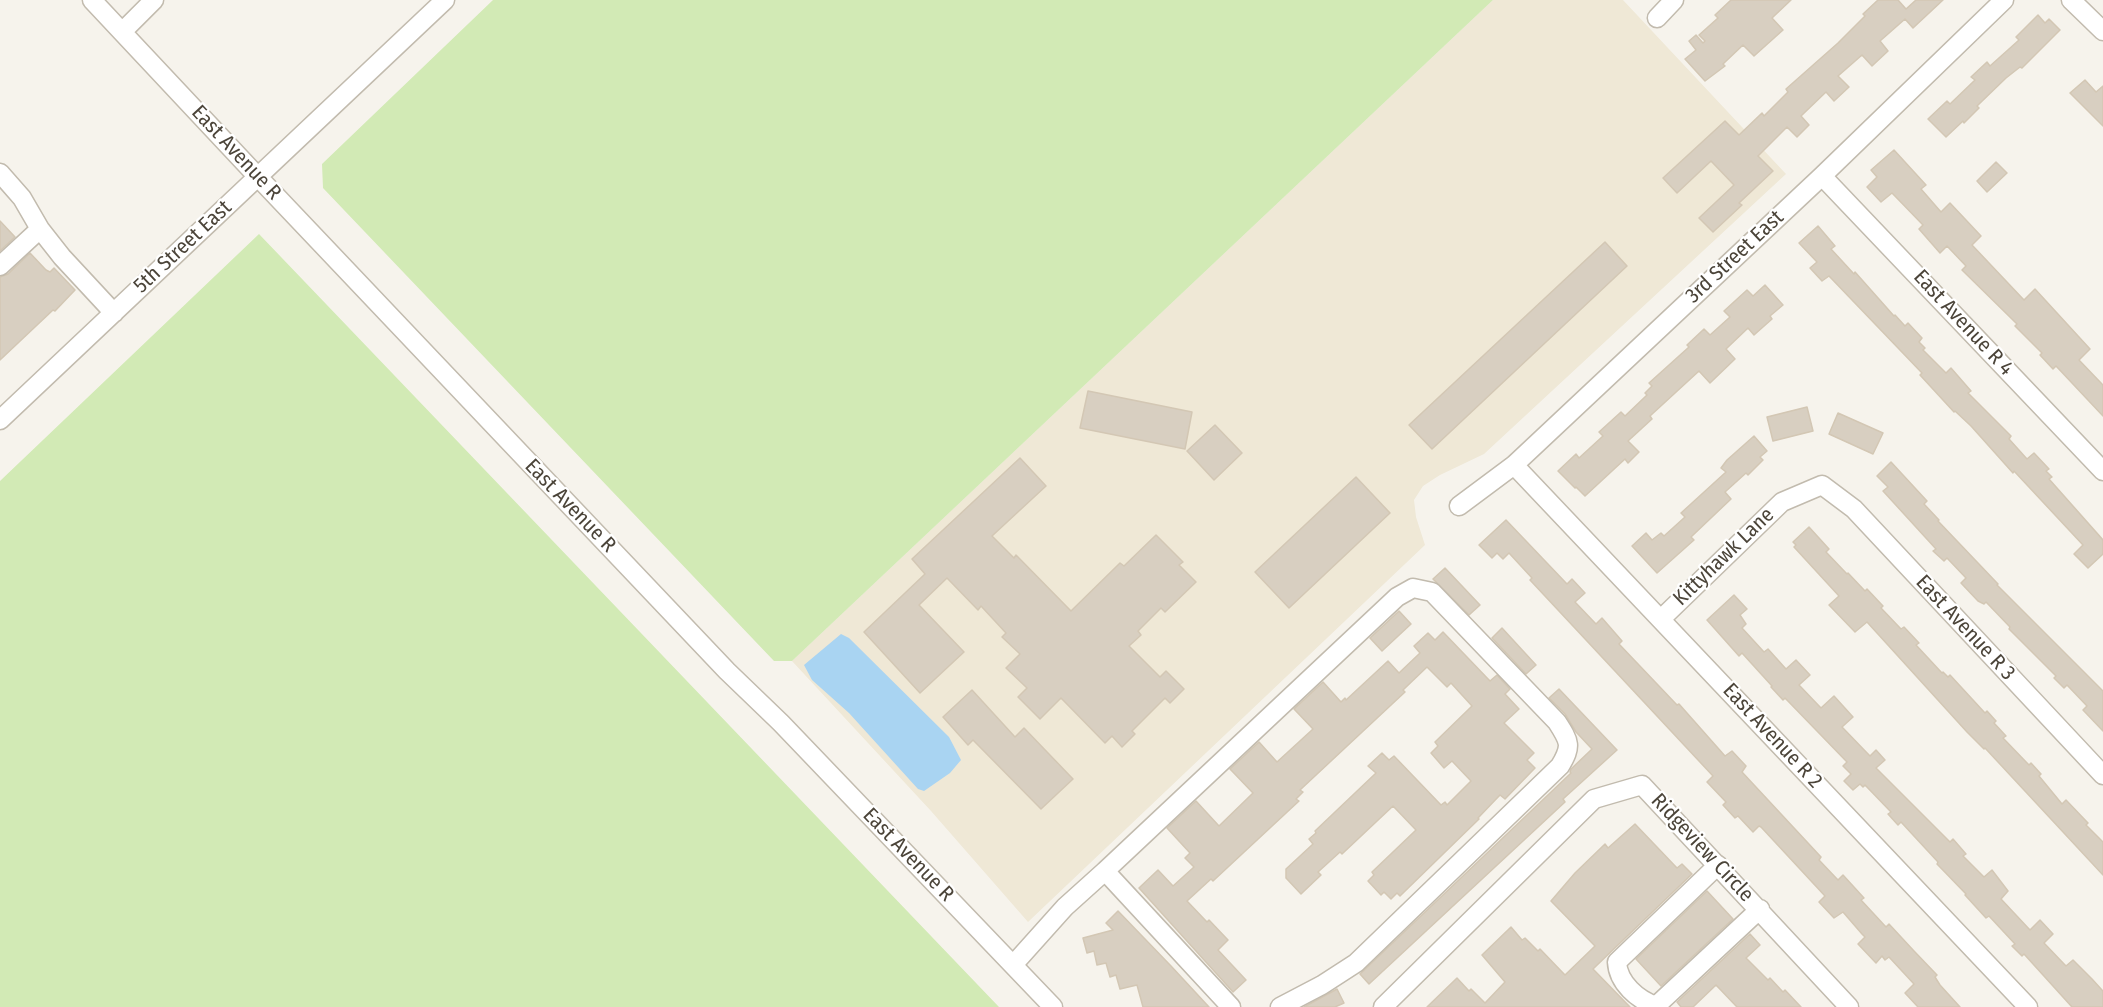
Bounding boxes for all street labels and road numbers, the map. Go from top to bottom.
street label: East Avenue R [186,101,286,205]
street label: 5th Street East [129,195,237,299]
street label: 3rd Street East [1681,205,1789,309]
street label: East Avenue R 4 [1908,265,2018,381]
street label: East Avenue R [519,454,621,558]
street label: Kittyhawk Lane [1668,503,1780,611]
street label: East Avenue R 3 [1910,570,2020,686]
street label: East Avenue R 2 [1717,678,1827,794]
street label: Ridgeview Circle [1645,789,1759,907]
street label: East Avenue R [857,803,959,907]

